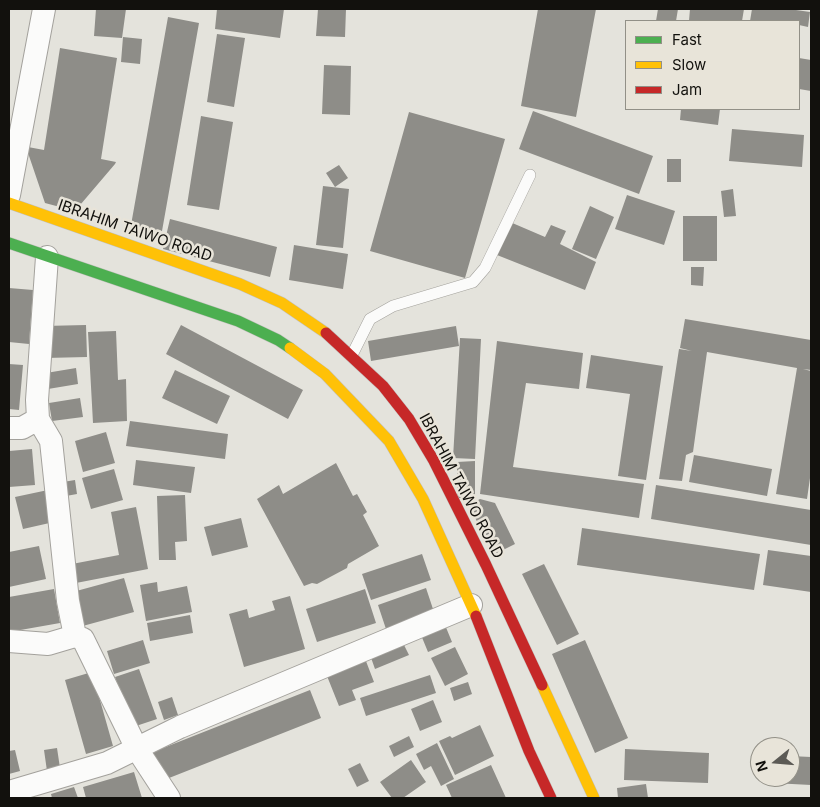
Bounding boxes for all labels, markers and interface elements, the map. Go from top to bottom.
legend [625,20,800,110]
text: Fast [672,30,702,49]
text: Slow [672,55,706,74]
text: Jam [672,80,702,99]
street label: IBRAHIM TAIWO ROAD [56,196,214,266]
street label: IBRAHIM TAIWO ROAD [415,410,507,562]
north arrow [750,737,800,787]
text: N [751,759,771,774]

